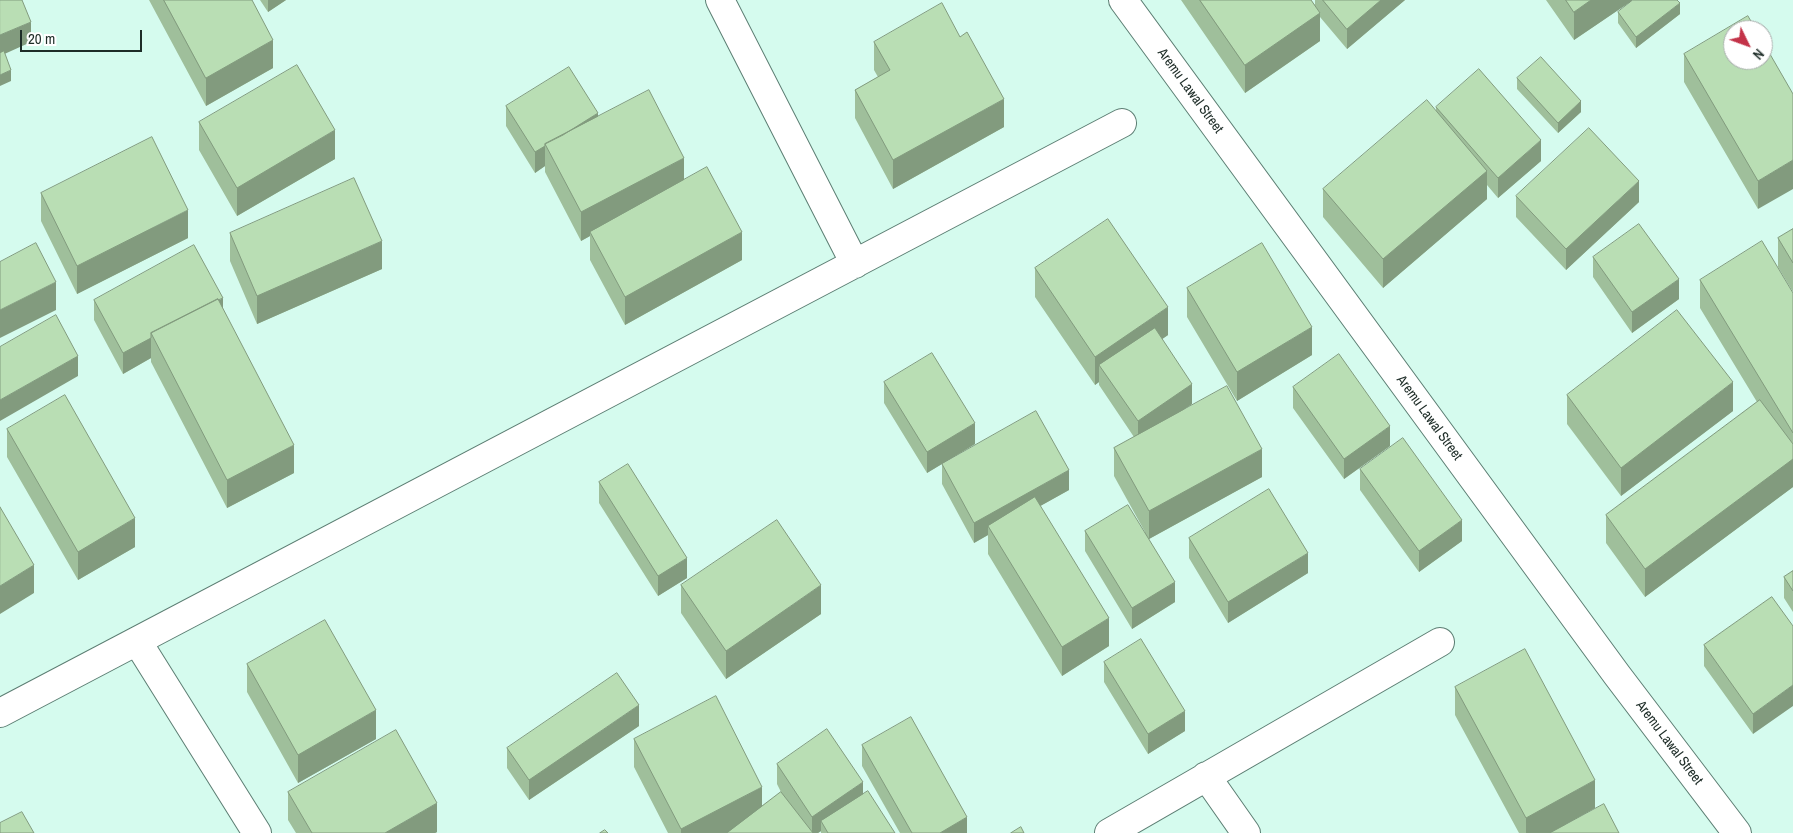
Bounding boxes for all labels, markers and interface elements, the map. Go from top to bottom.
scale bar [22,20,145,52]
north arrow [1723,20,1773,70]
text: 20 m [28,28,55,49]
street label: Aremu Lawal Street [1154,45,1226,137]
text: N [1749,45,1768,63]
street label: Aremu Lawal Street [1393,372,1465,464]
street label: Aremu Lawal Street [1632,698,1706,788]

